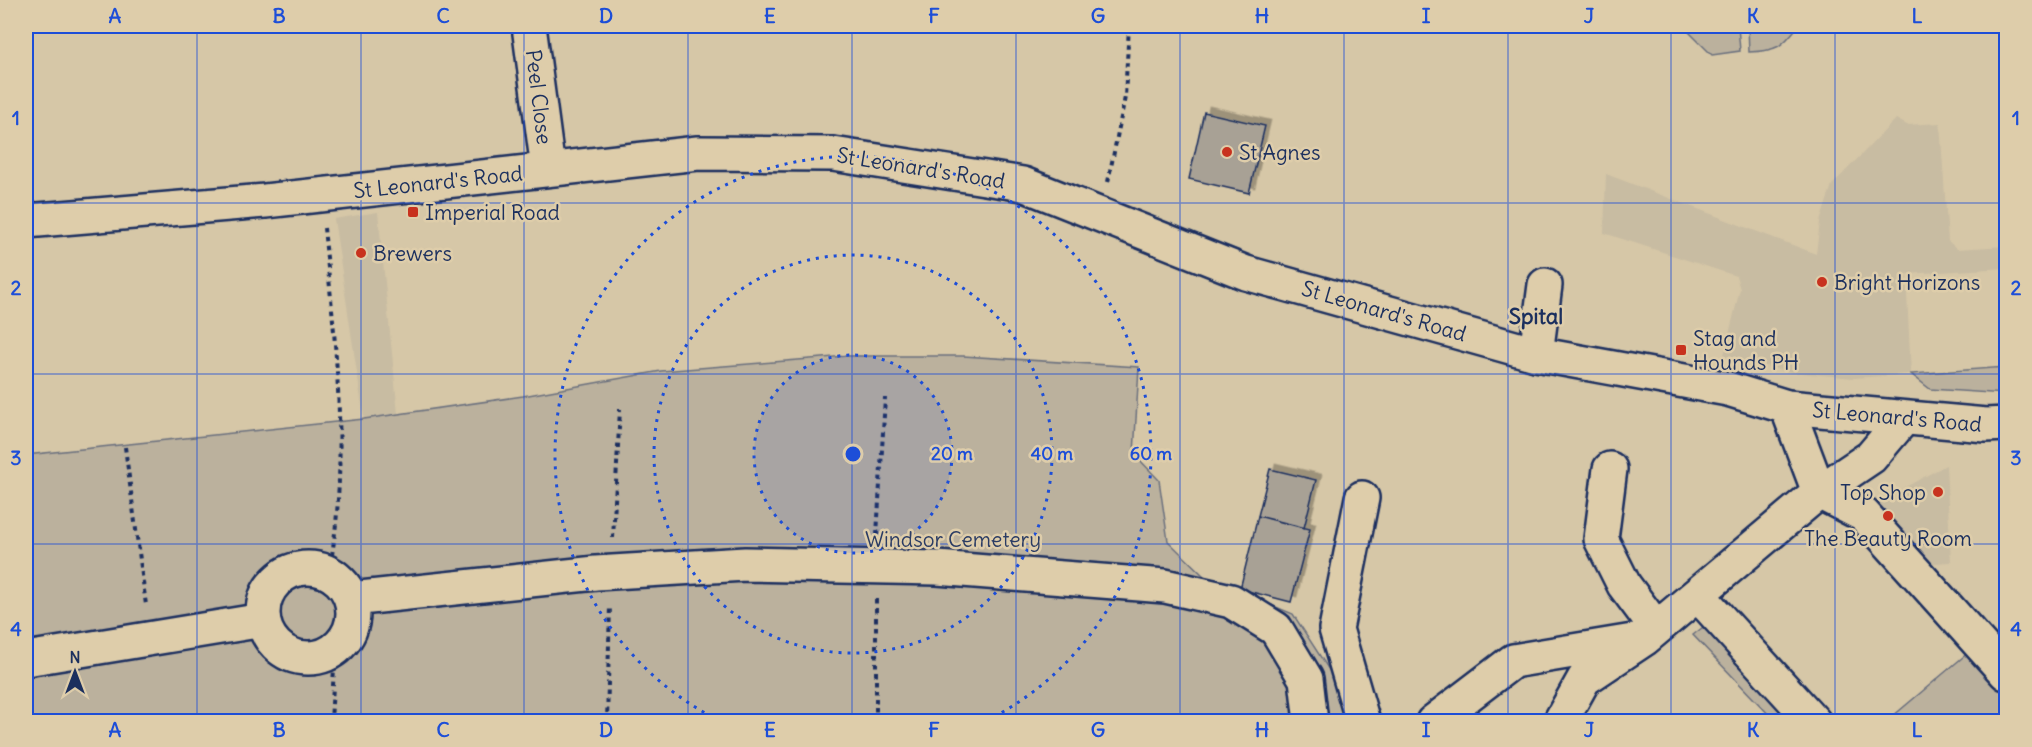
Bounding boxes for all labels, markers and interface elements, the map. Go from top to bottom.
text: A [109,3,122,28]
text: B [272,3,286,28]
text: C [436,3,450,28]
text: D [599,3,613,28]
text: E [764,3,776,28]
text: F [928,3,940,28]
text: G [1091,3,1105,28]
text: H [1255,3,1269,28]
text: I [1422,3,1431,28]
text: J [1584,3,1595,28]
text: K [1747,3,1760,28]
text: L [1912,3,1923,28]
street label: Peel Close [520,48,558,146]
text: 1 [12,105,20,130]
text: 1 [2012,105,2020,130]
place label: St Agnes [1239,139,1321,166]
street label: St Leonard's Road [835,141,1007,195]
marker: St Agnes [1220,145,1234,159]
street label: St Leonard's Road [352,160,524,204]
place label: Imperial Road [425,199,560,226]
marker: Imperial Road [406,205,420,219]
place label: Brewers [373,240,452,267]
marker: Brewers [354,246,368,260]
place label: Bright Horizons [1834,269,1980,296]
text: 2 [11,275,22,300]
street label: St Leonard's Road [1299,275,1469,347]
marker: Bright Horizons [1815,275,1829,289]
text: 2 [2011,275,2022,300]
district label: Spital [1509,302,1563,330]
place label: Stag and Hounds PH [1693,325,1799,376]
marker: Stag and Hounds PH [1674,343,1688,357]
street label: St Leonard's Road [1811,396,1983,438]
text: 20 m [931,442,973,465]
text: 40 m [1031,442,1073,465]
text: 60 m [1130,442,1172,465]
centre of rings [843,444,863,464]
text: 3 [10,445,22,470]
text: 3 [2010,445,2022,470]
place label: Top Shop [1840,479,1926,506]
marker: Top Shop [1931,485,1945,499]
marker: The Beauty Room [1881,509,1895,523]
place label: The Beauty Room [1804,525,1972,552]
park label: Windsor Cemetery [865,526,1041,553]
text: 4 [10,616,22,641]
text: 4 [2010,616,2022,641]
north arrow [45,642,105,702]
text: N [69,647,81,667]
text: A [109,717,122,742]
text: B [272,717,286,742]
text: C [436,717,450,742]
text: D [599,717,613,742]
text: E [764,717,776,742]
text: F [928,717,940,742]
text: G [1091,717,1105,742]
text: H [1255,717,1269,742]
text: I [1422,717,1431,742]
text: J [1584,717,1595,742]
text: K [1747,717,1760,742]
text: L [1912,717,1923,742]

